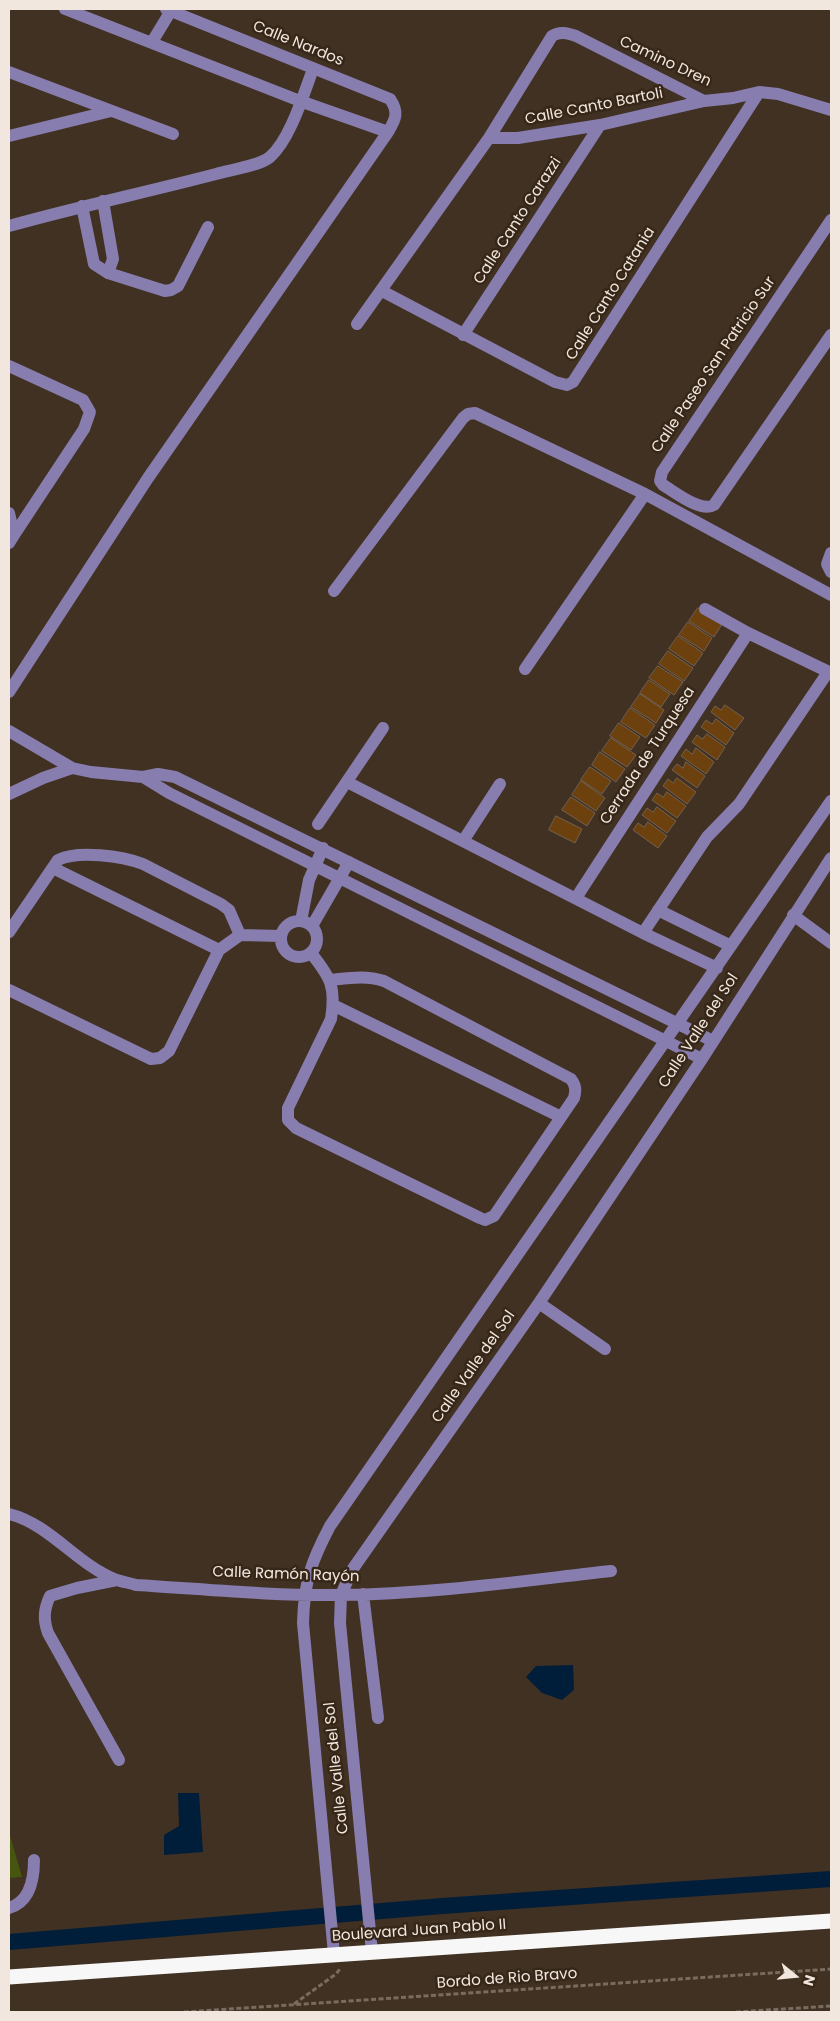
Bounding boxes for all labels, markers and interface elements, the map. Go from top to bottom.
street label: Calle Nardos [250,18,346,70]
street label: Camino Dren [616,33,714,91]
street label: Calle Canto Bartoli [523,85,665,129]
street label: Calle Canto Carazzi [470,154,566,288]
street label: Calle Canto Catania [563,224,659,364]
street label: Calle Paseo San Patricio Sur [648,274,780,456]
street label: Cerrada de Turquesa [597,684,699,828]
street label: Calle Valle del Sol [655,970,743,1092]
street label: Calle Valle del Sol [429,1308,519,1426]
street label: Calle Ramón Rayón [212,1563,360,1587]
street label: Calle Valle del Sol [321,1701,353,1835]
street label: Boulevard Juan Pablo II [331,1916,507,1946]
north arrow [770,1951,820,2001]
street label: Bordo de Rio Bravo [436,1965,578,1993]
text: N [798,1972,820,1988]

